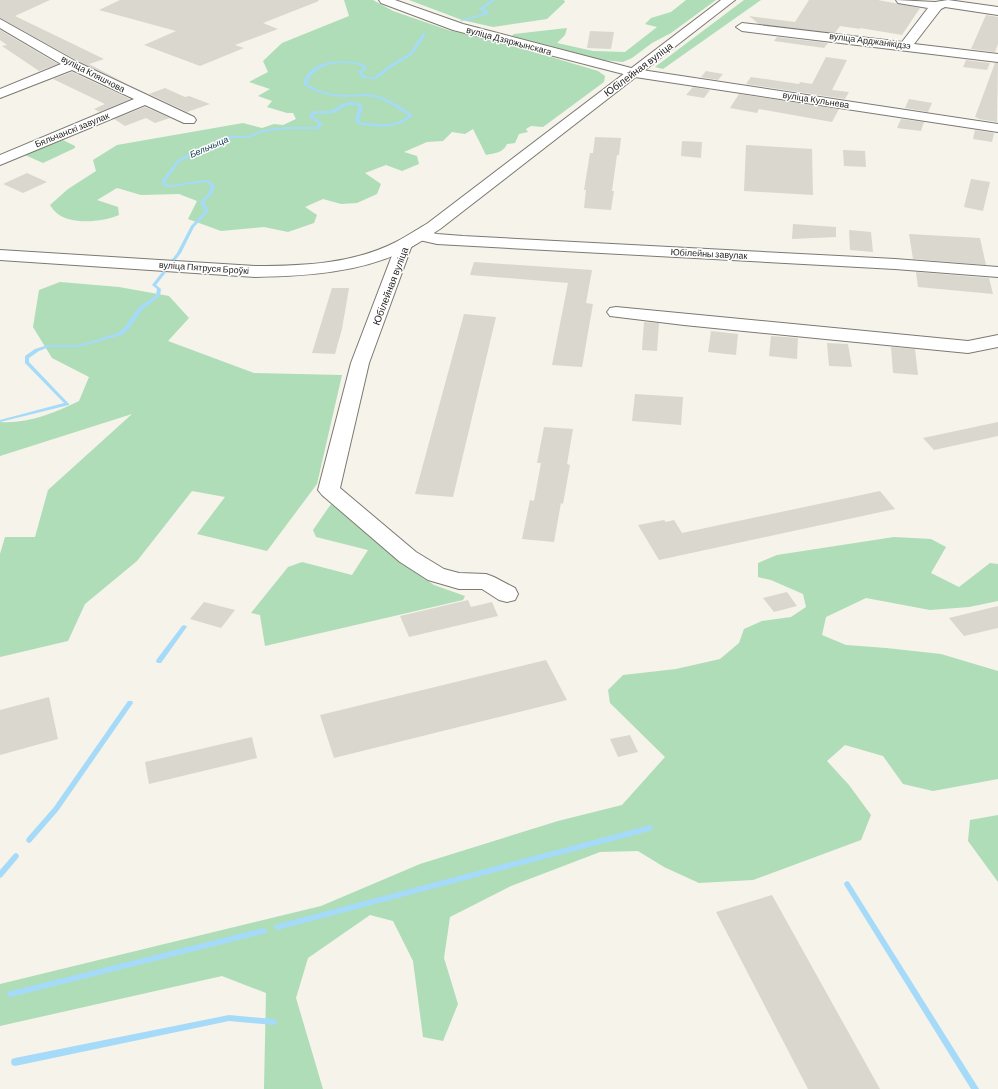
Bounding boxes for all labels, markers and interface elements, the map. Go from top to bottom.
street label: вуліца Дзяржынскага [465,24,553,57]
street label: вуліца Арджанікідзэ [829,30,912,51]
street label: Юбілейная вуліца [601,39,675,99]
street label: вуліца Кляшчова [60,53,127,94]
street label: вуліца Кульнева [782,89,850,110]
street label: Бяльчанскі завулак [33,110,111,149]
water label: Бельчыца [188,133,230,160]
street label: Юбілейная вуліца [370,245,411,327]
street label: Юбілейны завулак [670,246,748,261]
street label: вуліца Пятруся Броўкі [159,259,250,276]

